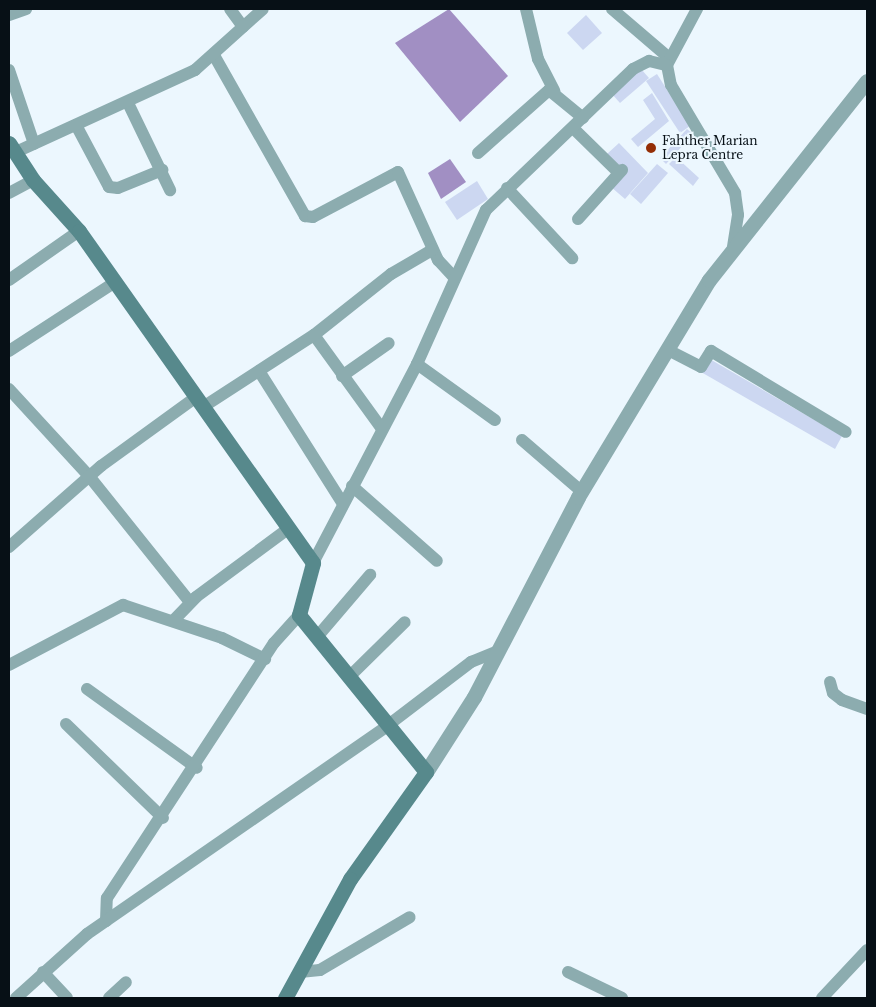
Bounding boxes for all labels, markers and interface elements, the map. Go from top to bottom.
place label: Fahther Marian Lepra Centre [662,134,758,162]
marker: Fahther Marian Lepra Centre [644,141,658,155]

